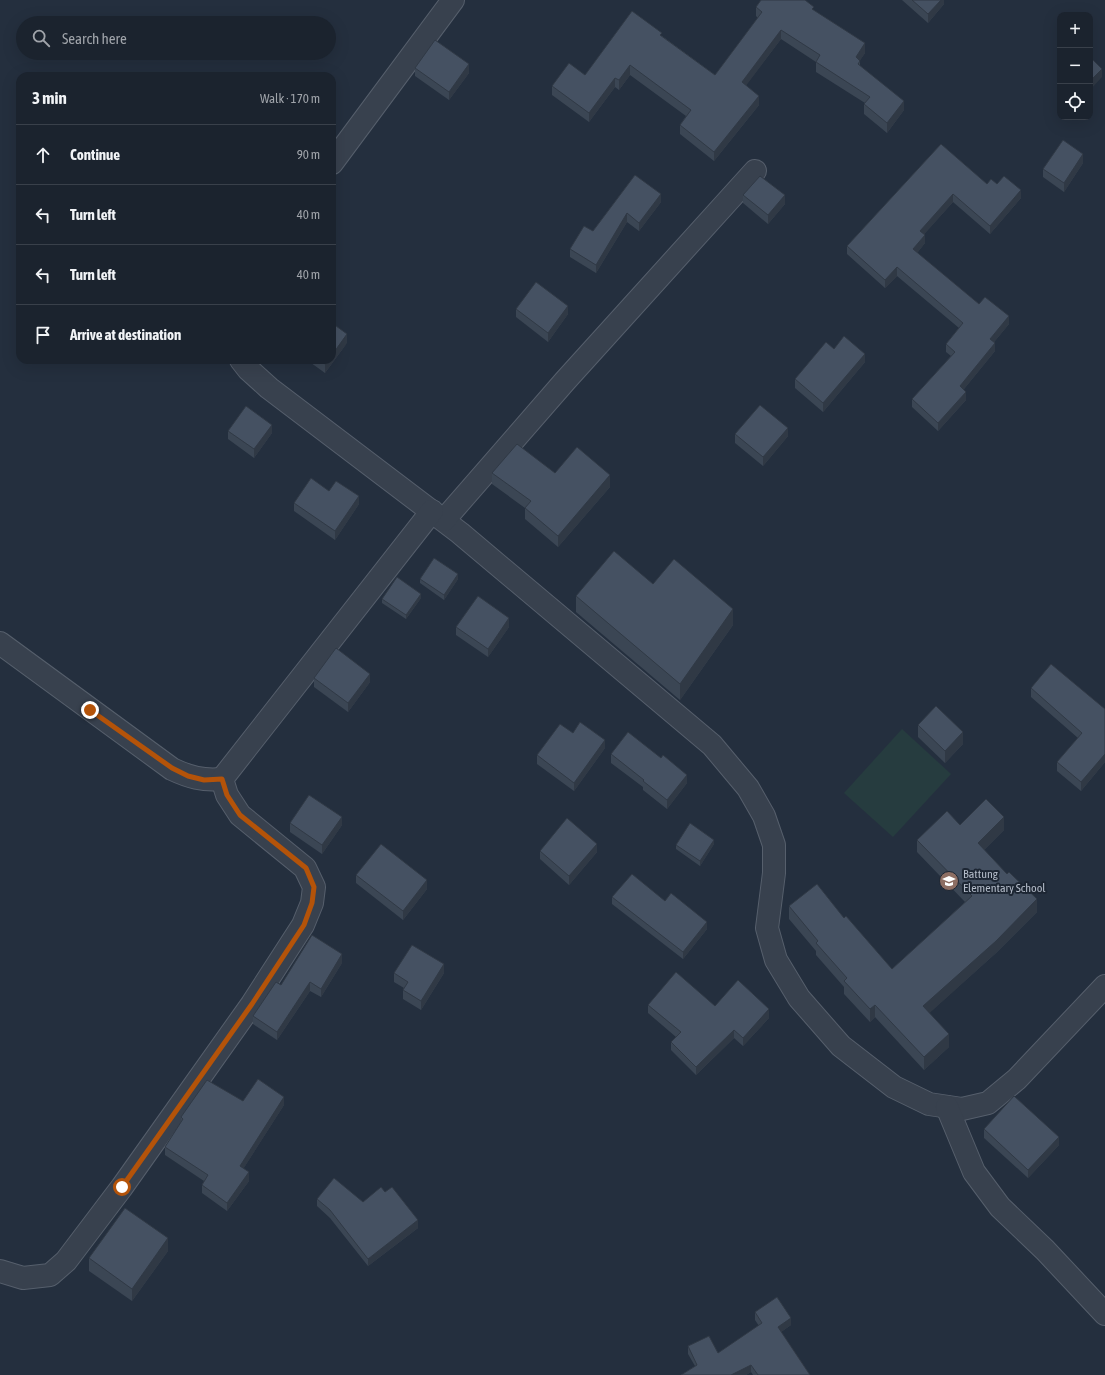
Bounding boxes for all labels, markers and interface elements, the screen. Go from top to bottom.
map controls [1057,12,1093,120]
button: + [1057,12,1093,48]
search box [16,16,336,60]
icon: search [30,27,52,49]
text: Search here [62,30,127,47]
button: − [1057,48,1093,84]
button: locate [1057,84,1093,120]
text: 3 min [32,88,67,108]
text: Walk · 170 m [260,91,320,106]
icon: ahead [32,144,54,166]
text: Continue [70,146,120,163]
text: 90 m [297,147,320,162]
icon: left [32,204,54,226]
text: Turn left [70,206,116,223]
text: 40 m [297,207,320,222]
icon: left [32,264,54,286]
text: Turn left [70,266,116,283]
text: 40 m [297,267,320,282]
icon: arrive [32,324,54,346]
text: Arrive at destination [70,326,181,343]
route end [81,701,99,719]
place label: Battung Elementary School [963,867,1046,895]
school or university icon: Battung Elementary School [938,870,960,892]
route start [113,1178,131,1196]

